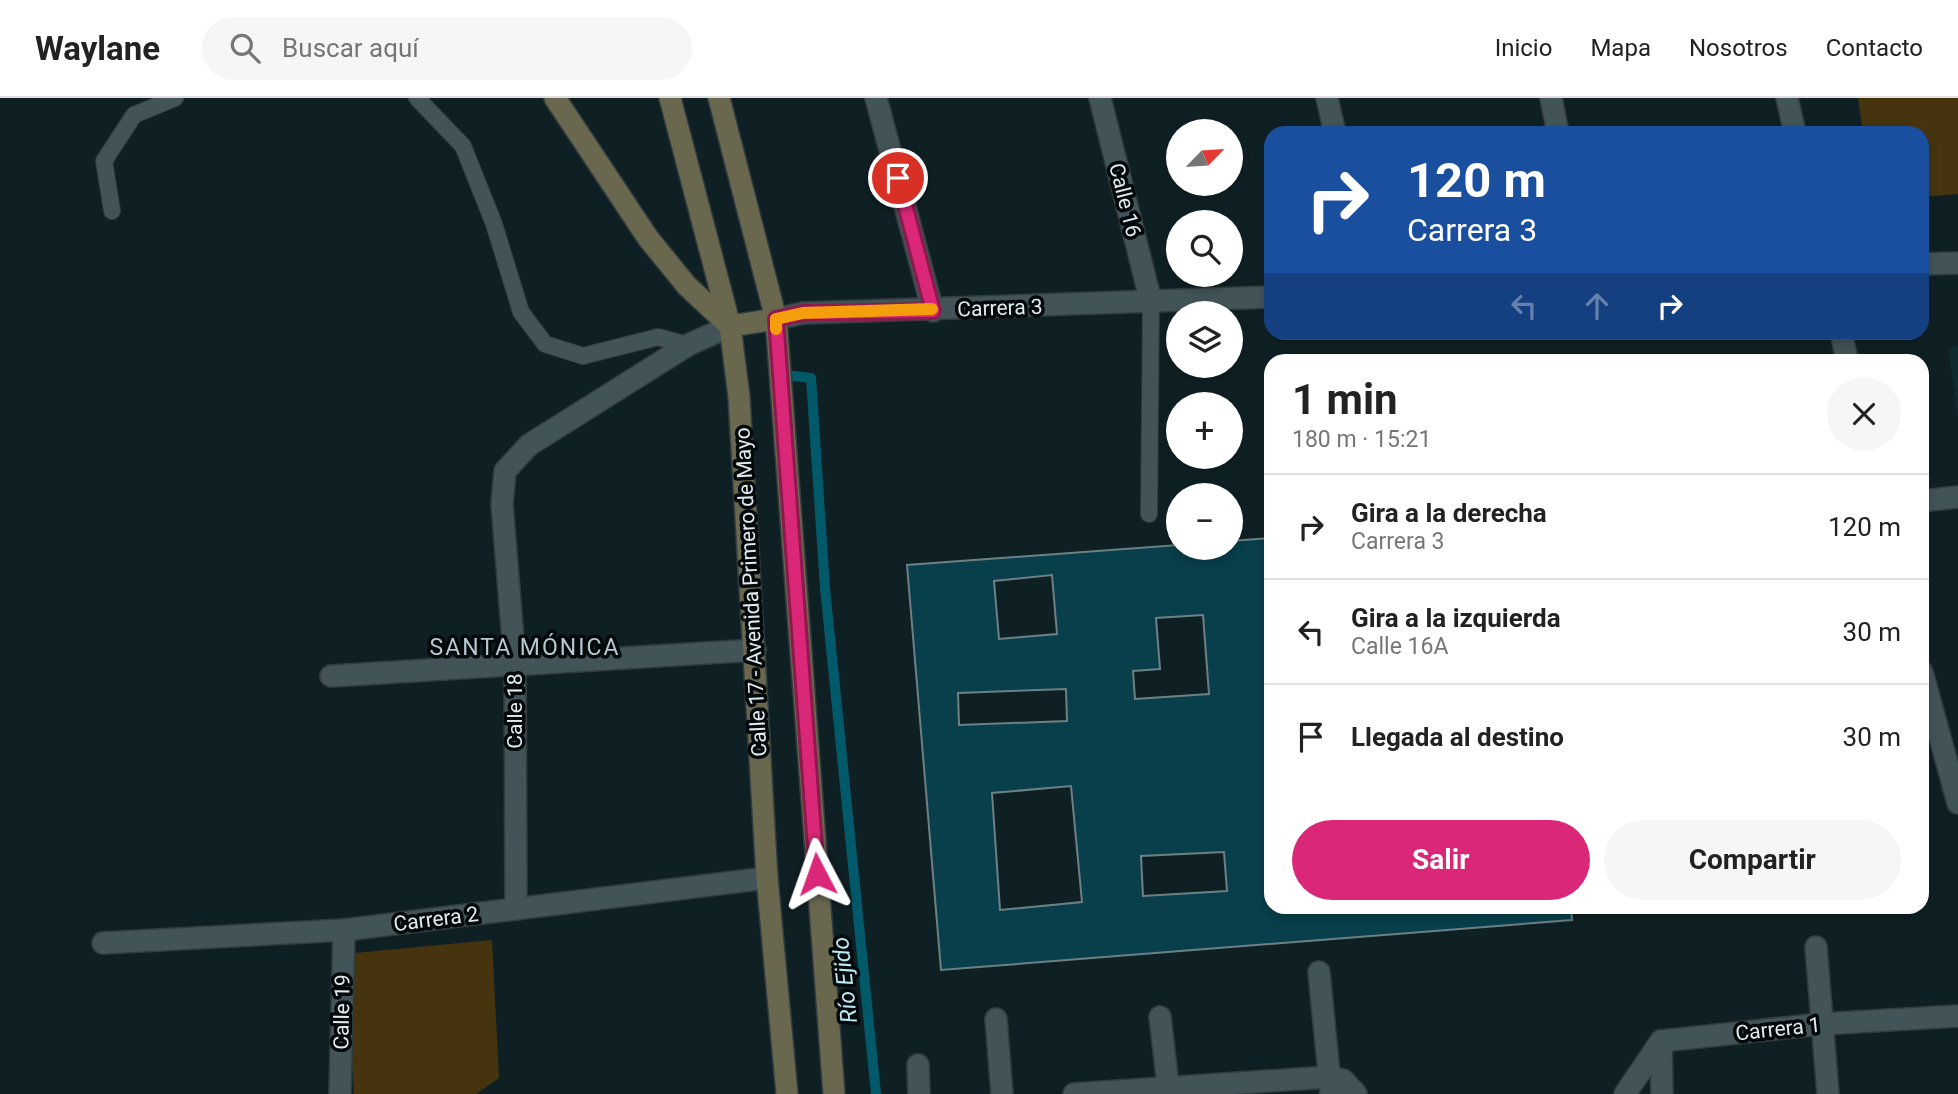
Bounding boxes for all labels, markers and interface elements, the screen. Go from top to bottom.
search box [202,17,692,80]
text: Waylane [35,29,160,68]
icon: search [226,29,264,67]
text: Buscar aquí [282,33,419,63]
text: Inicio [1495,34,1552,62]
text: Mapa [1590,34,1651,62]
text: Nosotros [1689,34,1788,62]
text: Contacto [1826,34,1923,62]
north arrow [1166,119,1242,196]
map controls [1166,119,1243,560]
pin [868,148,928,208]
text: 120 m [1407,152,1546,209]
icon: right [1292,154,1383,245]
icon: arrive [879,159,917,197]
street label: Calle 16 [1104,161,1146,239]
button: search [1166,210,1243,287]
text: Carrera 3 [1407,211,1537,249]
icon: left [1505,287,1543,325]
icon: ahead [1578,287,1616,325]
icon: right [1651,287,1689,325]
street label: Carrera 3 [957,295,1043,321]
button: layers [1166,301,1243,378]
text: 1 min [1292,375,1398,424]
button: close [1827,377,1901,451]
button: + [1166,392,1243,469]
text: 180 m · 15:21 [1292,426,1431,453]
street label: Calle 17 - Avenida Primero de Mayo [730,427,772,757]
button: − [1166,483,1243,560]
text: Gira a la derecha [1351,498,1547,528]
icon: right [1292,508,1330,546]
text: 120 m [1828,512,1901,542]
text: Carrera 3 [1351,528,1445,555]
text: Gira a la izquierda [1351,603,1561,633]
icon: left [1292,613,1330,651]
text: 30 m [1843,617,1901,647]
district label: SANTA MÓNICA [430,633,620,661]
text: Calle 16A [1351,633,1448,660]
street label: Calle 18 [503,673,527,749]
icon: arrive [1292,718,1330,756]
text: Llegada al destino [1351,722,1564,752]
text: 30 m [1843,722,1901,752]
button: Salir [1292,820,1590,900]
button: Compartir [1604,820,1901,900]
position arrow [780,837,854,911]
street label: Carrera 2 [392,902,480,936]
water label: Río Ejido [827,936,863,1024]
street label: Calle 19 [329,974,355,1050]
street label: Carrera 1 [1734,1013,1822,1045]

